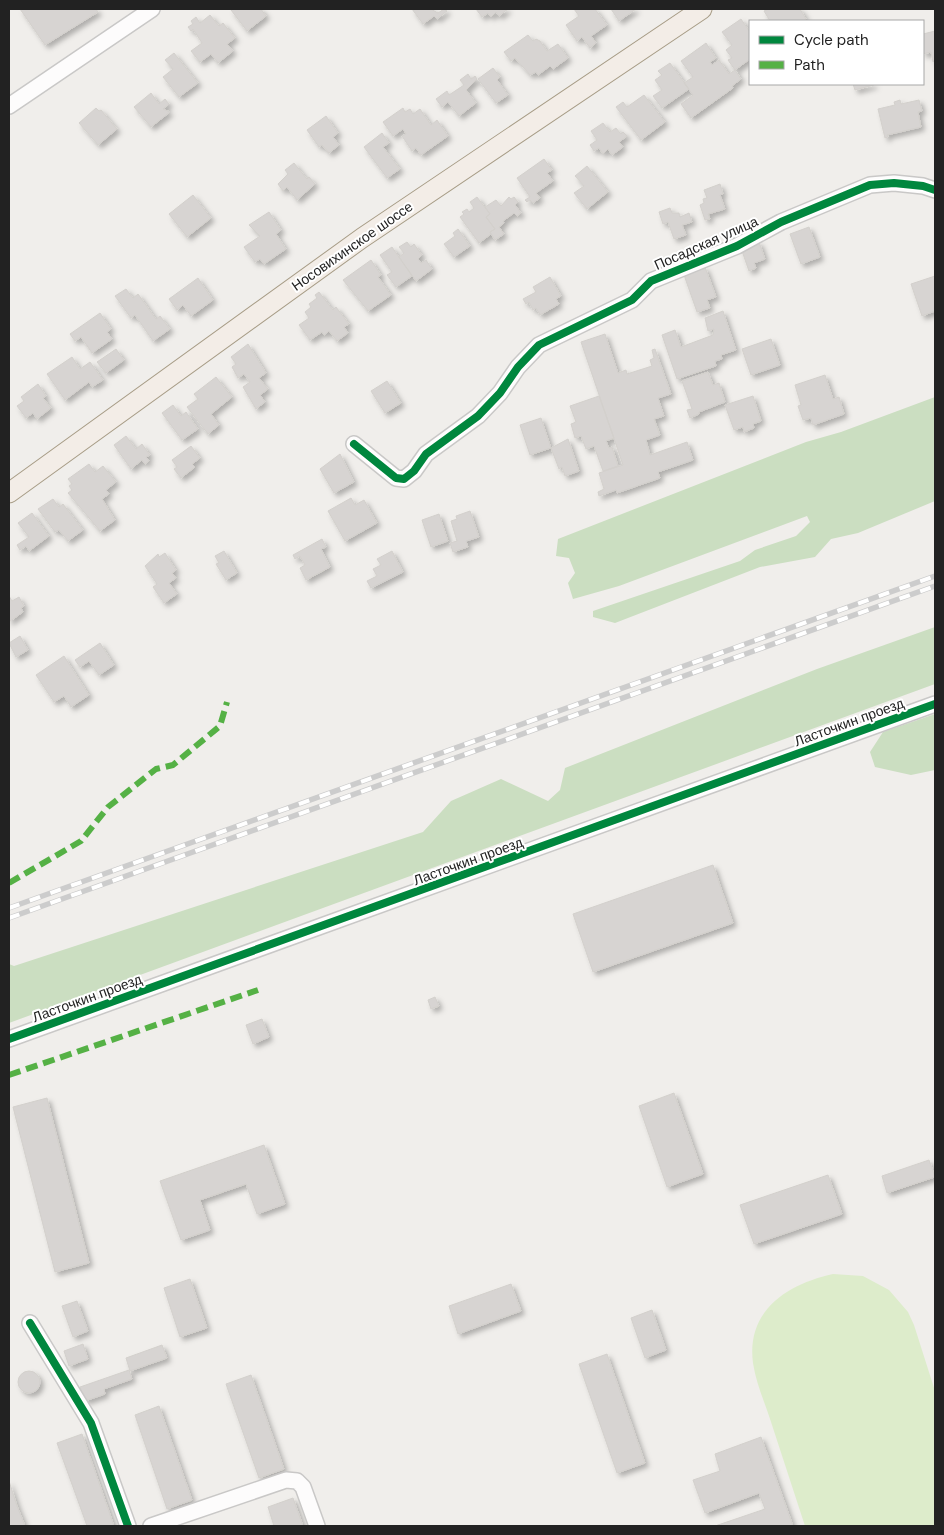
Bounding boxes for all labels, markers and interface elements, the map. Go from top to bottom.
legend [749,20,924,85]
text: Cycle path [794,30,869,50]
text: Path [794,55,825,75]
street label: Носовихинское шоссе [288,197,416,295]
street label: Посадская улица [651,212,761,274]
street label: Ласточкин проезд [792,694,906,750]
street label: Ласточкин проезд [411,833,525,889]
street label: Ласточкин проезд [30,970,144,1026]

